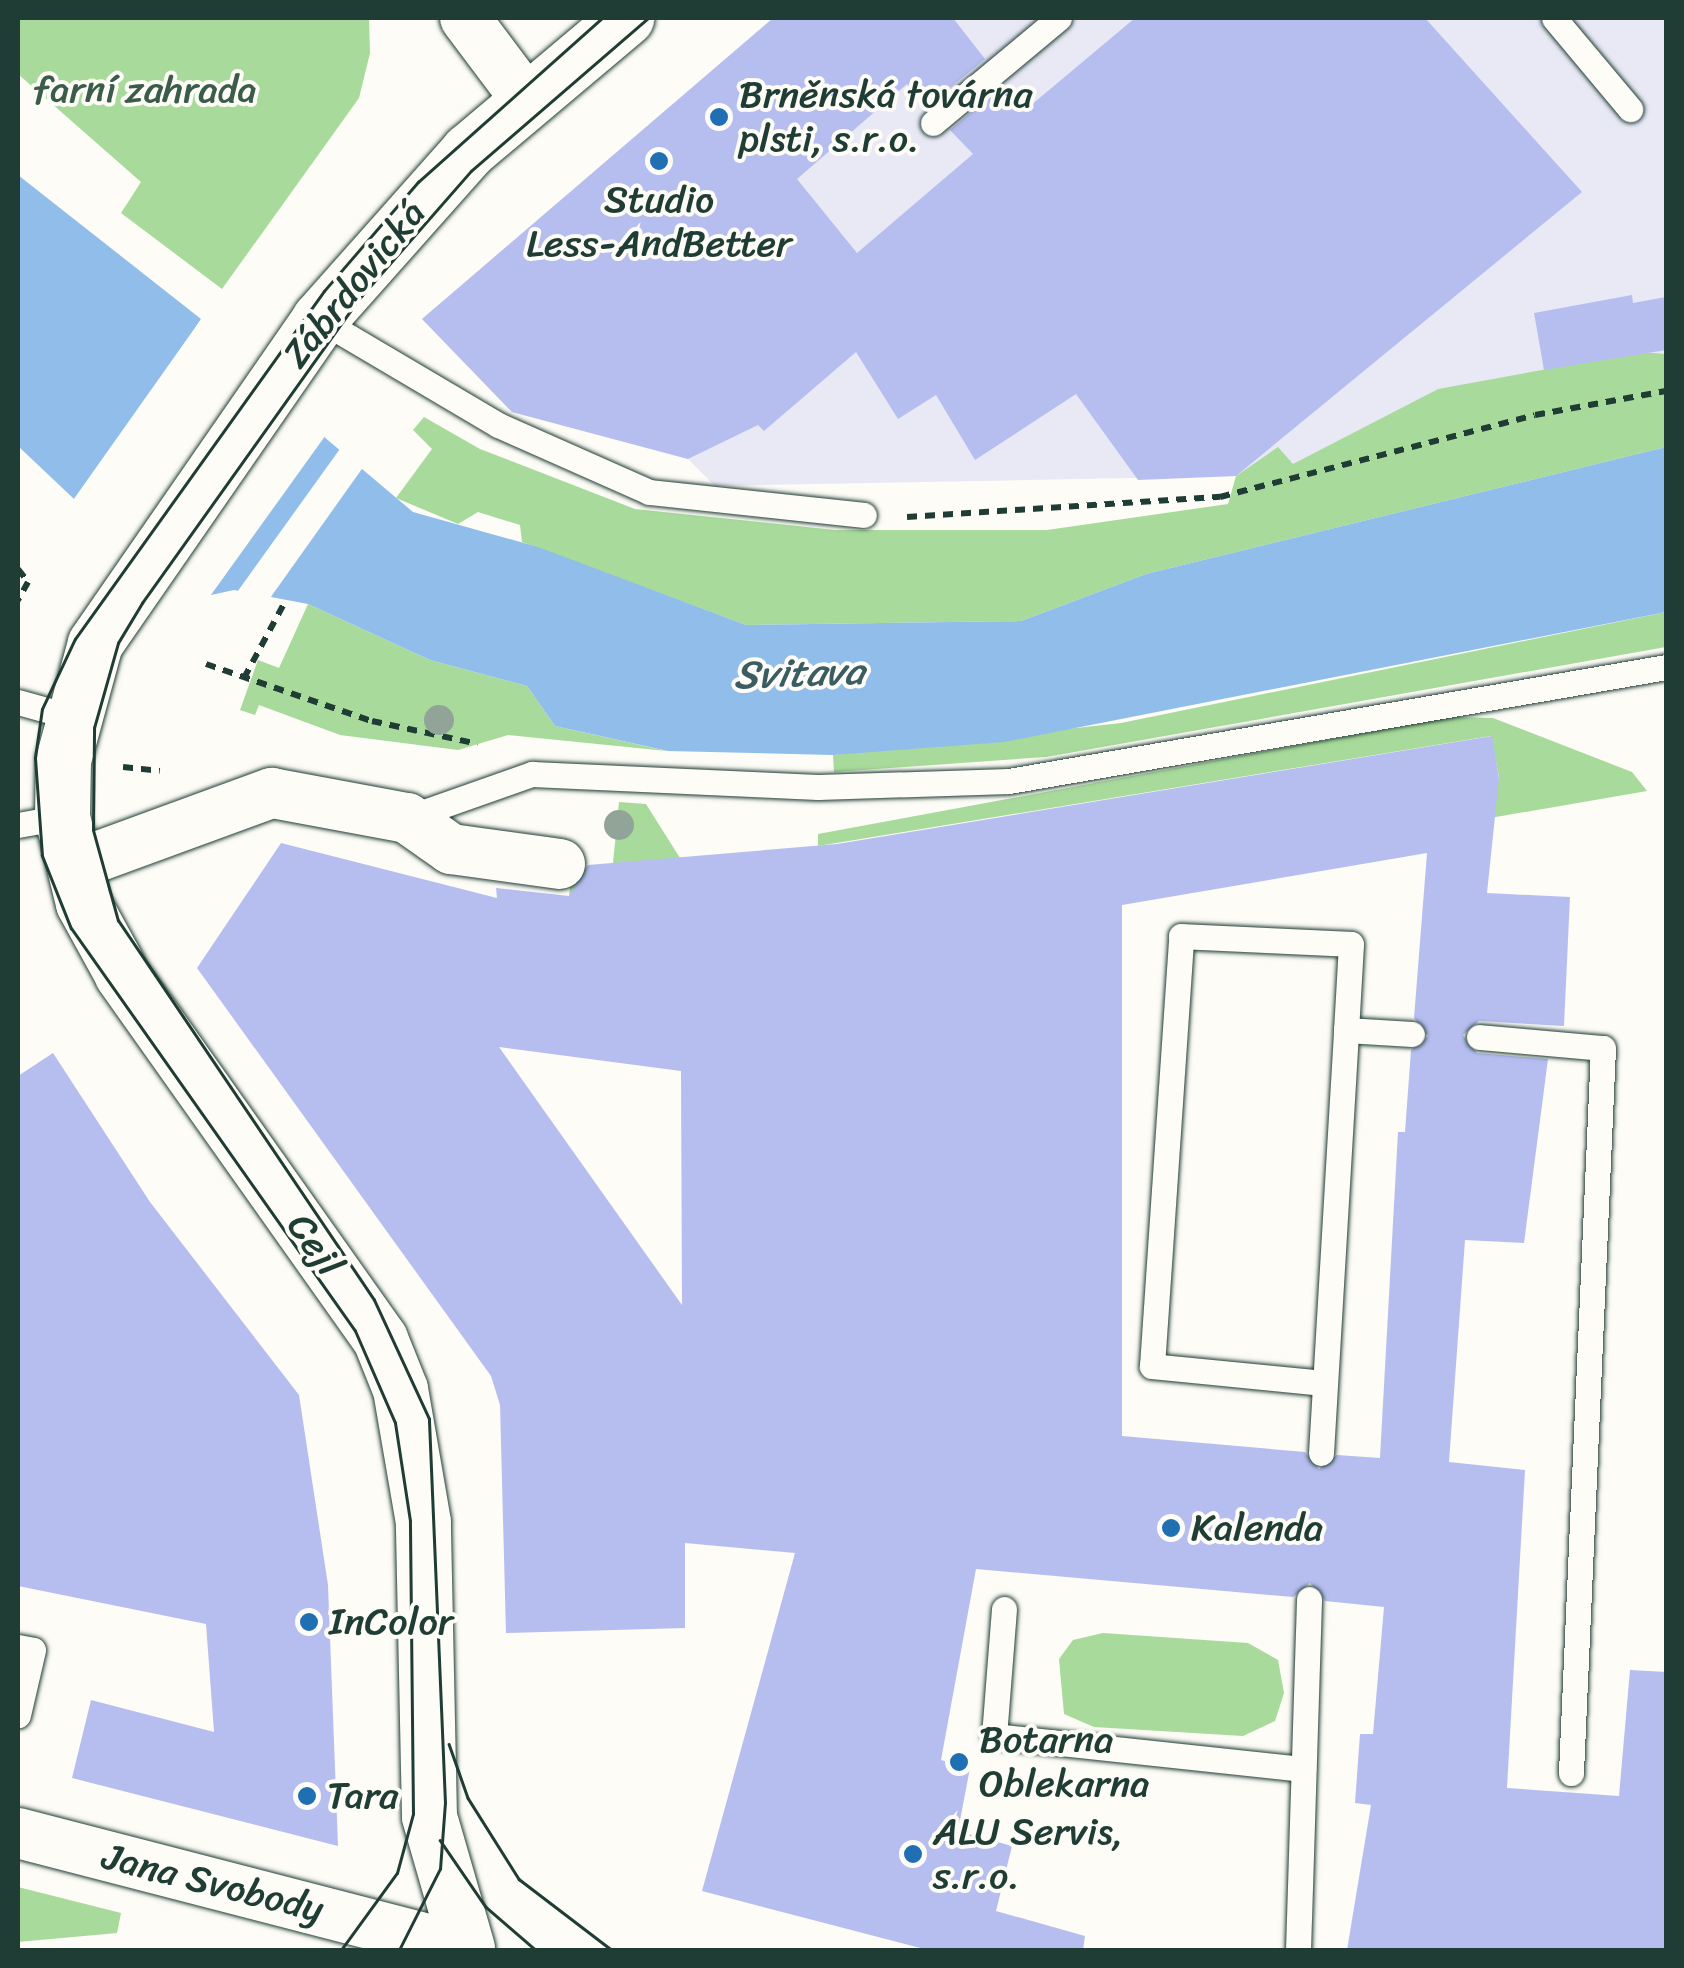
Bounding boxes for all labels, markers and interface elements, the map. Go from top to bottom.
park label: farní zahrada [33,67,257,113]
place label: Brněnská továrna plsti, s.r.o. [739,72,1034,162]
marker: Brněnská továrna plsti, s.r.o. [708,106,730,128]
marker: Studio Less-AndBetter [648,150,670,172]
place label: Studio Less-AndBetter [526,177,792,266]
street label: Zábrdovická [273,191,435,377]
water label: Svitava [733,647,865,699]
street label: Cejl [277,1205,353,1285]
place label: Kalenda [1191,1505,1323,1551]
marker: Kalenda [1160,1517,1182,1539]
place label: InColor [329,1599,453,1645]
marker: InColor [298,1611,320,1633]
place label: Botarna Oblekarna [979,1717,1149,1806]
marker: Botarna Oblekarna [948,1751,970,1773]
place label: Tara [327,1773,398,1819]
marker: Tara [296,1785,318,1807]
place label: ALU Servis, s.r.o. [933,1809,1123,1898]
street label: Jana Svobody [98,1833,328,1933]
marker: ALU Servis, s.r.o. [902,1843,924,1865]

